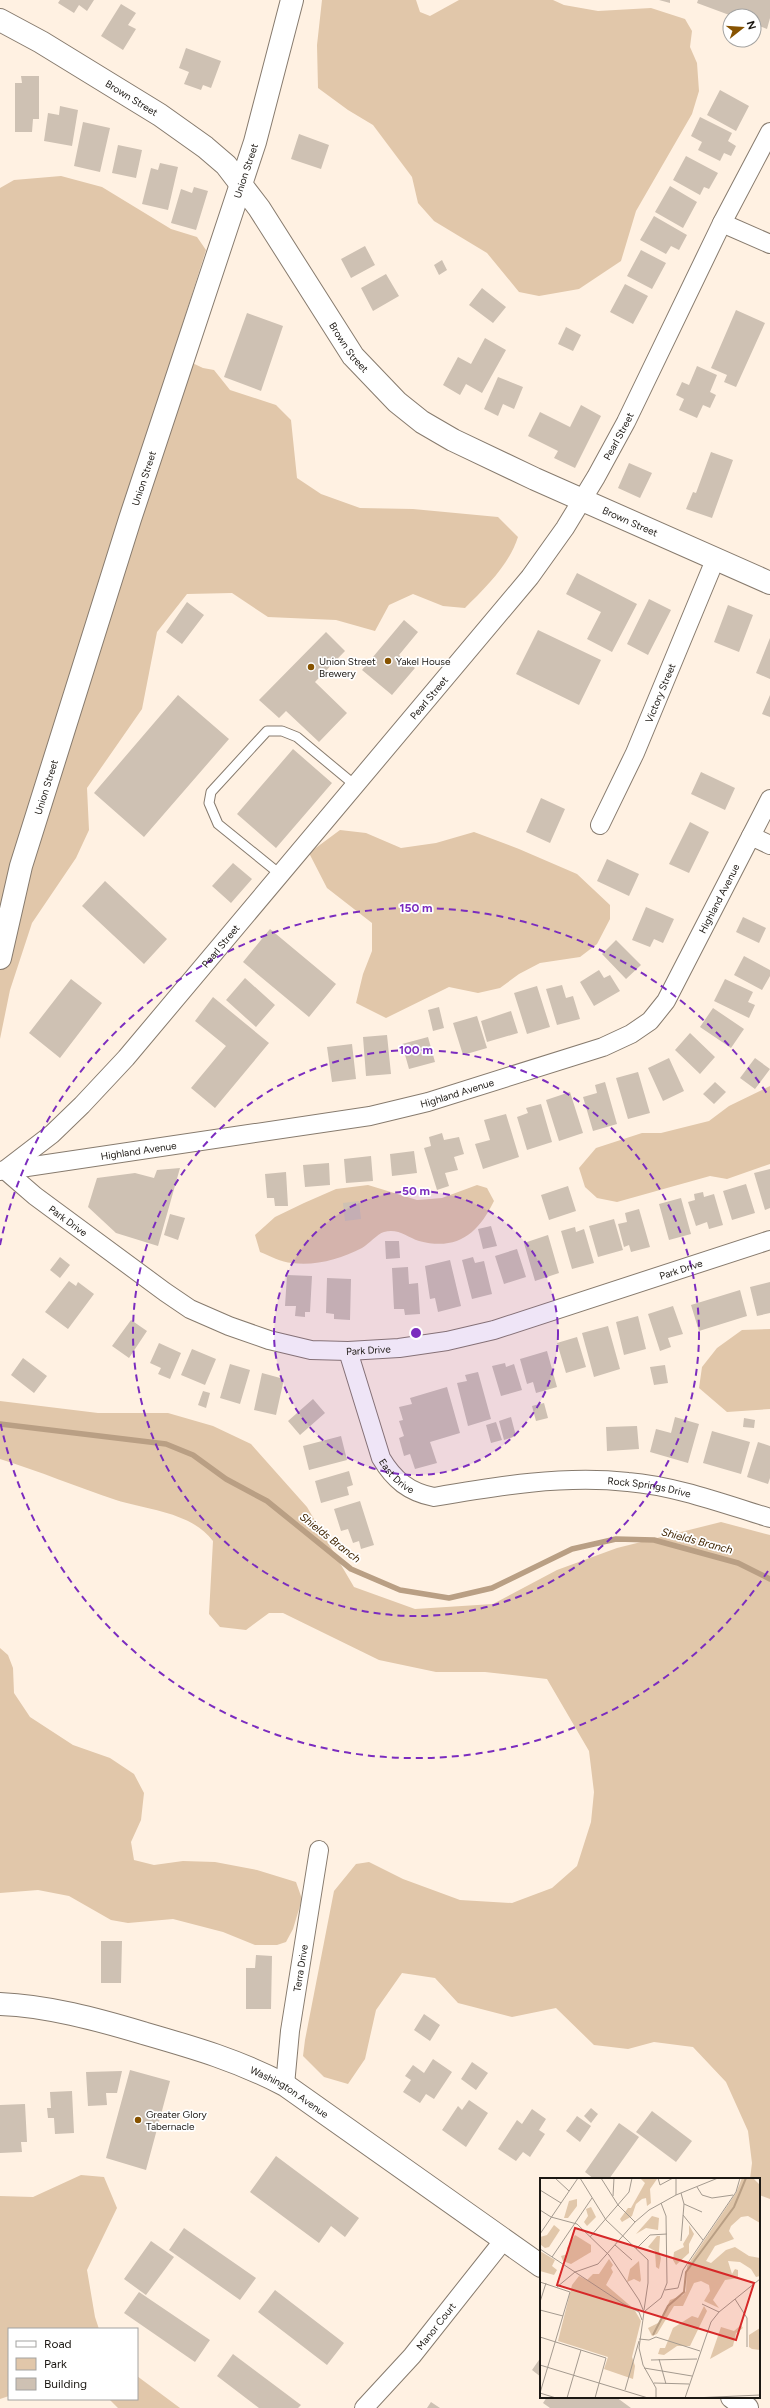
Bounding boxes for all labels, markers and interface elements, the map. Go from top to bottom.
north arrow [722,8,762,48]
text: N [744,19,759,31]
street label: Brown Street [103,77,161,119]
street label: Union Street [230,141,261,200]
street label: Brown Street [327,319,372,375]
street label: Pearl Street [600,410,636,462]
street label: Union Street [128,449,159,507]
street label: Brown Street [601,503,660,539]
place label: Union Street Brewery [319,655,376,680]
place label: Yakel House [396,655,451,668]
marker: Yakel House [383,656,393,666]
street label: Victory Street [642,661,678,725]
marker: Union Street Brewery [306,662,316,672]
street label: Pearl Street [407,673,451,722]
street label: Union Street [31,758,61,816]
street label: Highland Avenue [696,861,742,935]
text: 150 m [399,901,433,915]
street label: Pearl Street [198,921,242,970]
text: 100 m [399,1043,433,1057]
street label: Highland Avenue [419,1075,496,1110]
street label: Highland Avenue [100,1138,178,1162]
text: 50 m [402,1184,430,1198]
street label: Park Drive [46,1202,90,1239]
street label: Park Drive [658,1256,705,1282]
centre of rings [409,1326,423,1340]
street label: Park Drive [346,1342,392,1358]
street label: East Drive [376,1456,417,1496]
street label: Rock Springs Drive [607,1474,693,1500]
water label: Shields Branch [297,1510,363,1566]
water label: Shields Branch [660,1525,734,1557]
street label: Terra Drive [290,1943,310,1993]
street label: Washington Avenue [248,2063,332,2121]
place label: Greater Glory Tabernacle [146,2108,208,2133]
marker: Greater Glory Tabernacle [133,2115,143,2125]
inset map [540,2178,760,2398]
street label: Manor Court [413,2300,459,2352]
legend [8,2328,138,2400]
text: Road [44,2337,72,2351]
text: Park [44,2357,67,2371]
text: Building [44,2377,87,2391]

